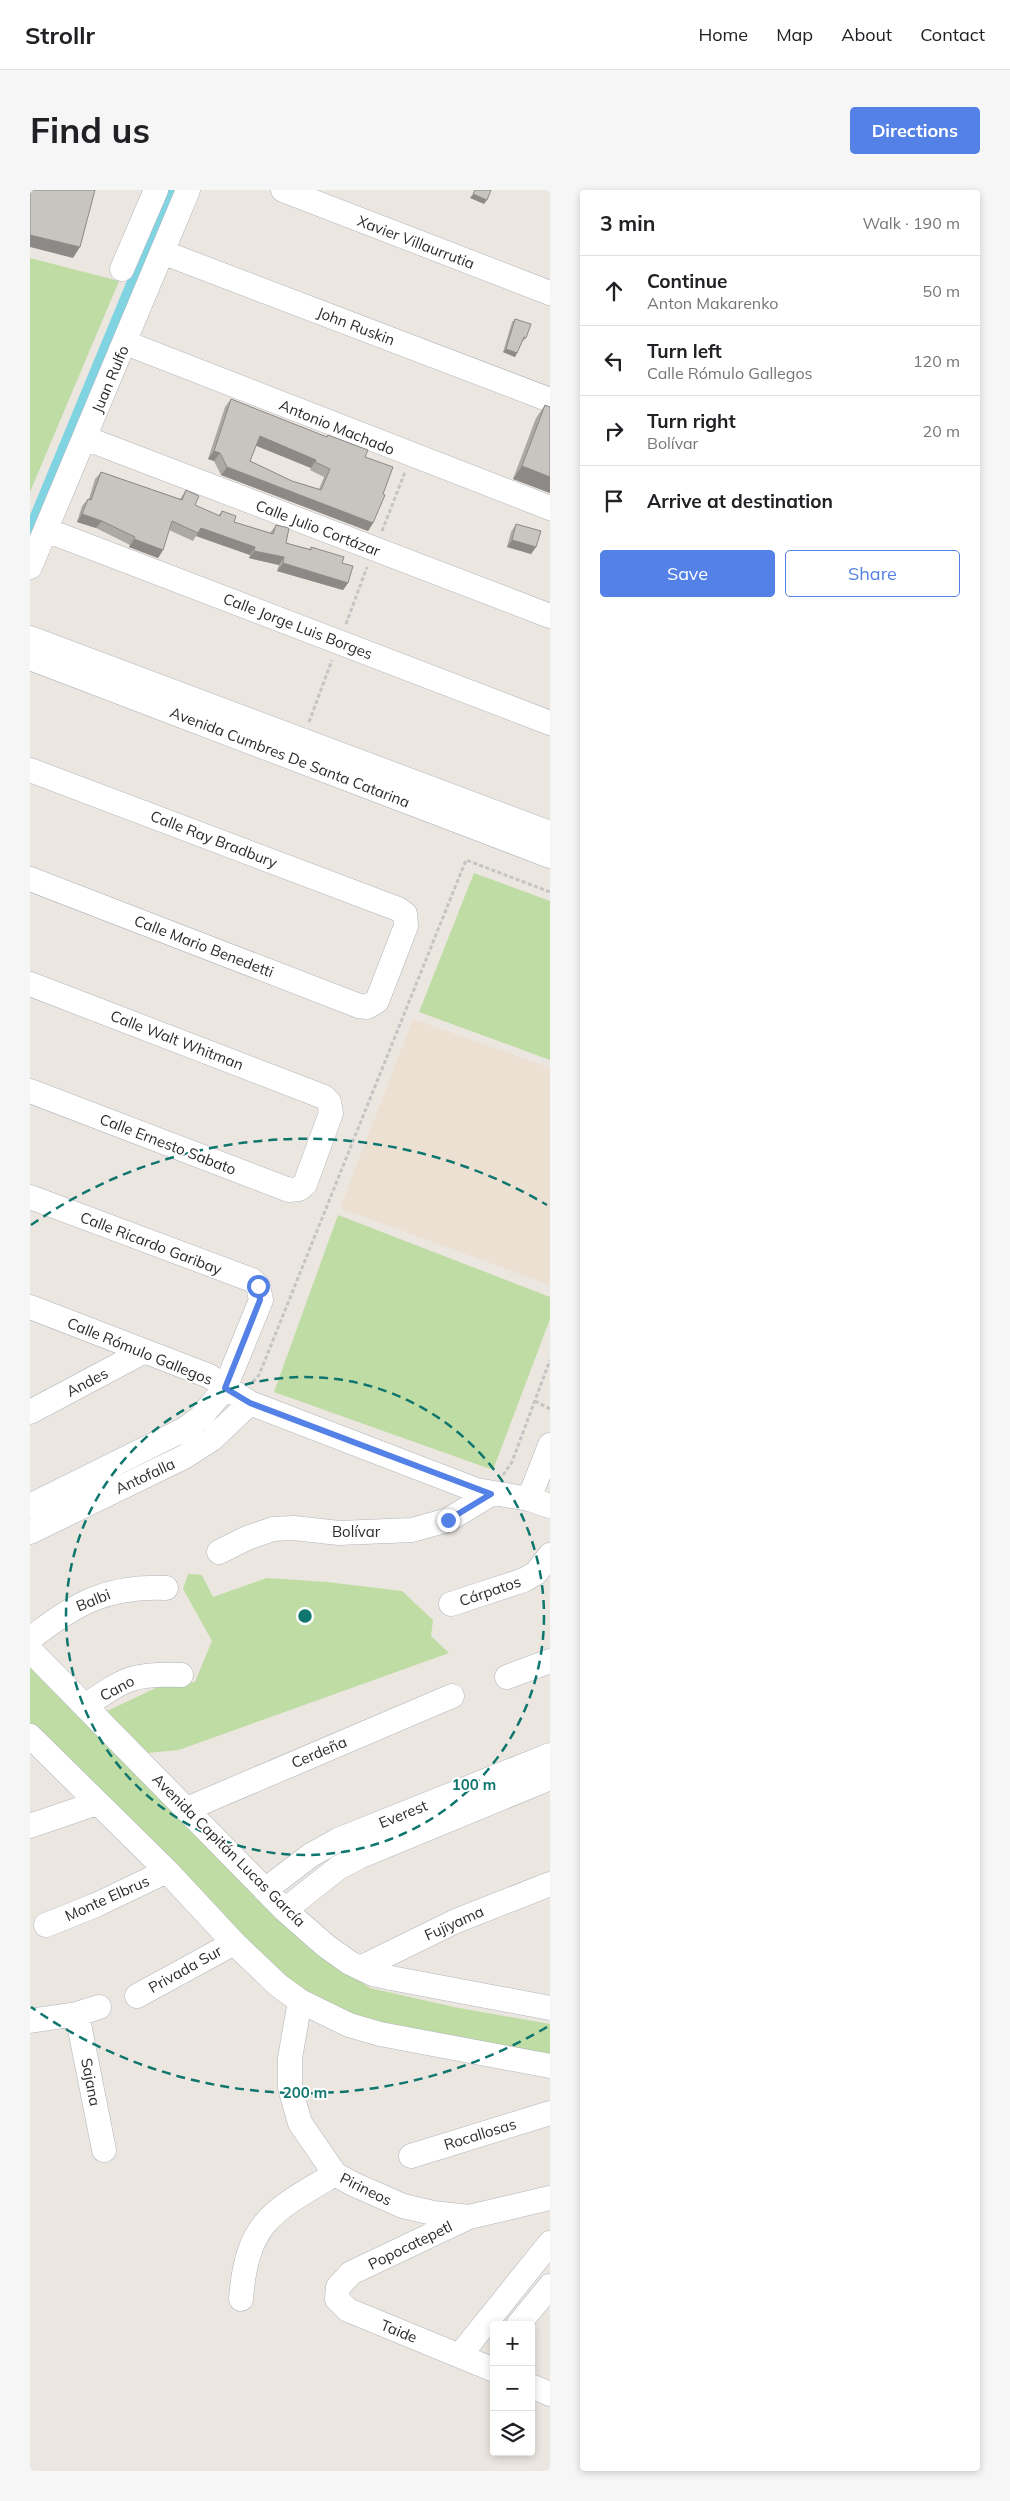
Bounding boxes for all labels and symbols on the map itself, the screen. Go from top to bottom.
street label: Xavier Villaurrutia [355,211,477,273]
street label: John Ruskin [315,303,397,349]
street label: Juan Rulfo [87,342,133,416]
street label: Antonio Machado [276,395,398,459]
street label: Calle Julio Cortázar [253,495,384,561]
street label: Calle Jorge Luis Borges [221,589,375,663]
street label: Avenida Cumbres De Santa Catarina [167,702,413,812]
street label: Calle Ray Bradbury [148,806,280,872]
street label: Calle Mario Benedetti [132,911,276,981]
street label: Calle Walt Whitman [108,1006,246,1074]
street label: Calle Ernesto Sabato [97,1109,239,1179]
street label: Calle Ricardo Garibay [77,1207,225,1279]
route start [247,1275,270,1298]
street label: Calle Rómulo Gallegos [64,1313,216,1389]
street label: Andes [63,1363,111,1401]
street label: Antofalla [112,1454,178,1498]
route end [437,1509,460,1532]
street label: Bolívar [332,1522,381,1541]
street label: Cárpatos [457,1572,523,1610]
street label: Balbi [73,1585,113,1615]
centre of rings [296,1607,314,1625]
street label: Cano [96,1671,138,1705]
street label: Cerdeña [288,1732,350,1772]
street label: Avenida Capitán Lucas García [148,1769,310,1931]
text: 100 m [452,1775,496,1794]
street label: Everest [376,1796,430,1832]
street label: Monte Elbrus [62,1871,152,1925]
street label: Fujiyama [421,1901,487,1945]
street label: Privada Sur [145,1941,225,1997]
street label: Sajana [77,2056,105,2108]
text: 200 m [283,2083,327,2102]
street label: Rocallosas [441,2114,519,2154]
street label: Pirineos [337,2168,395,2210]
street label: Popocatepetl [365,2216,455,2274]
street label: Taide [378,2315,420,2347]

